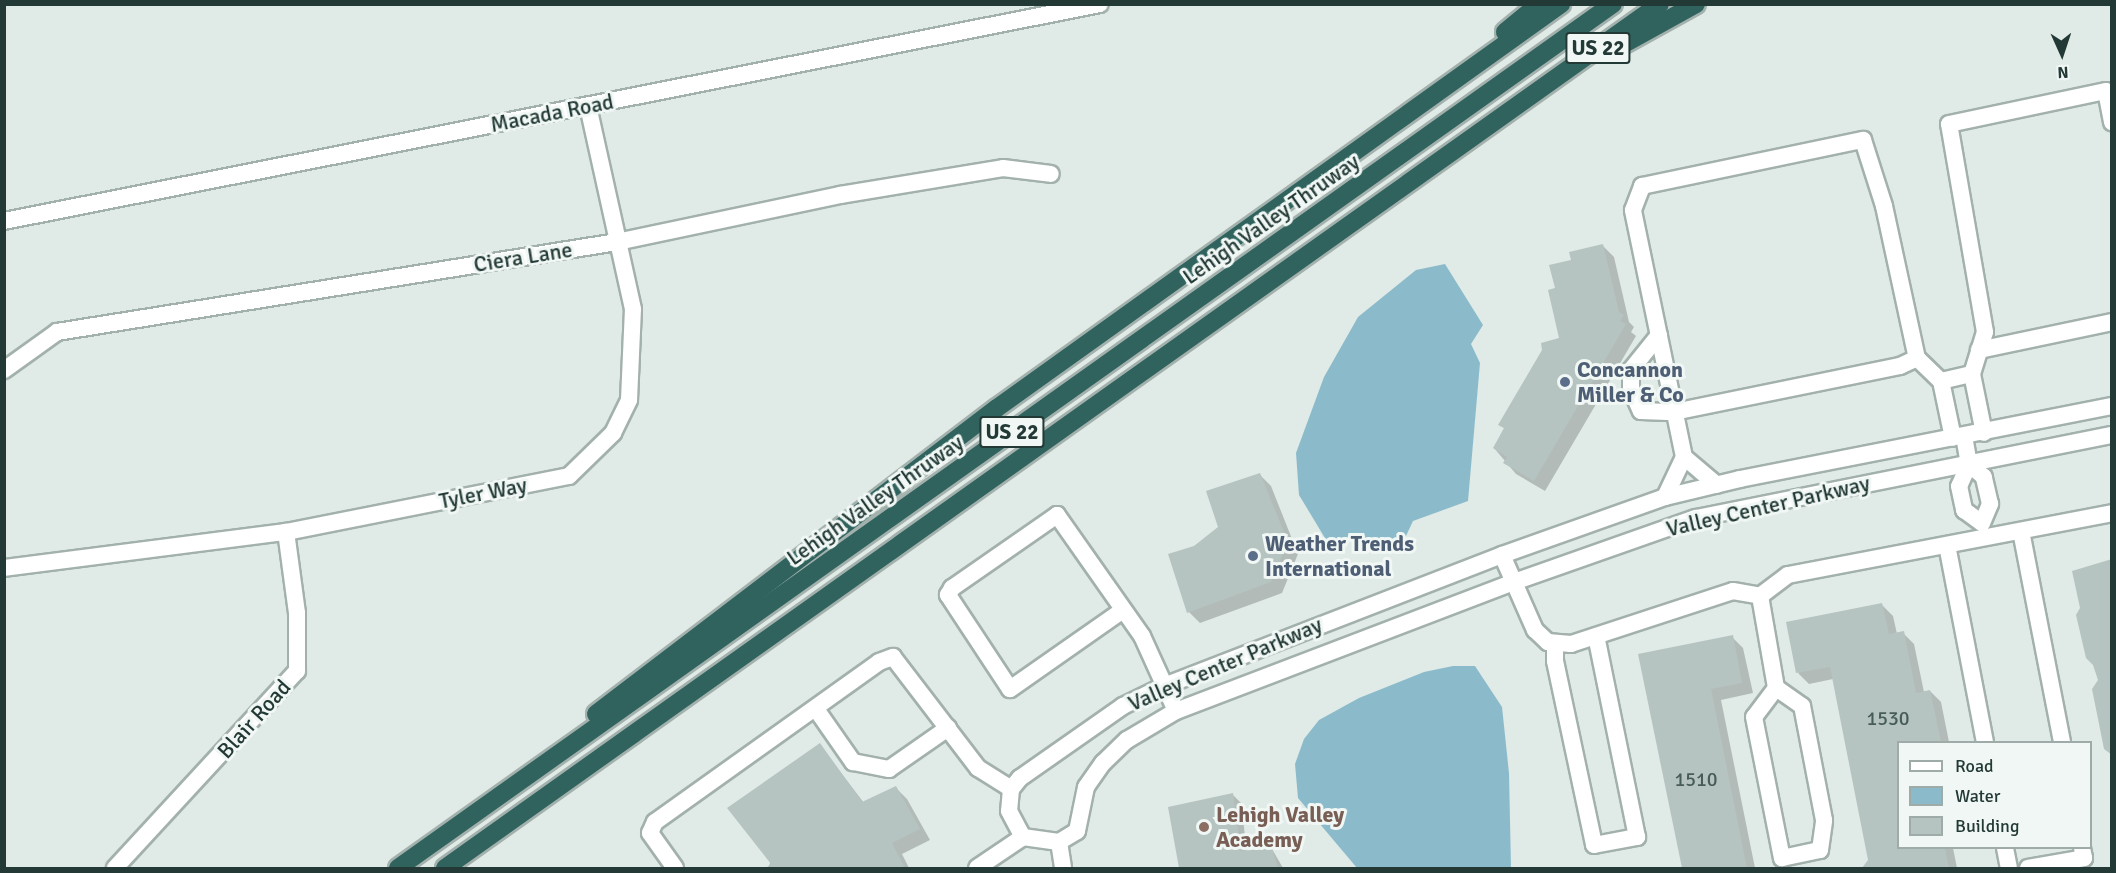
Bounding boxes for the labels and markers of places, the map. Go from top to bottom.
place label: Concannon Miller & Co [1577,356,1684,408]
marker: Concannon Miller & Co [1558,375,1572,389]
place label: Weather Trends International [1265,530,1414,582]
marker: Weather Trends International [1246,549,1260,563]
place label: Lehigh Valley Academy [1216,801,1344,852]
marker: Lehigh Valley Academy [1197,820,1211,834]

